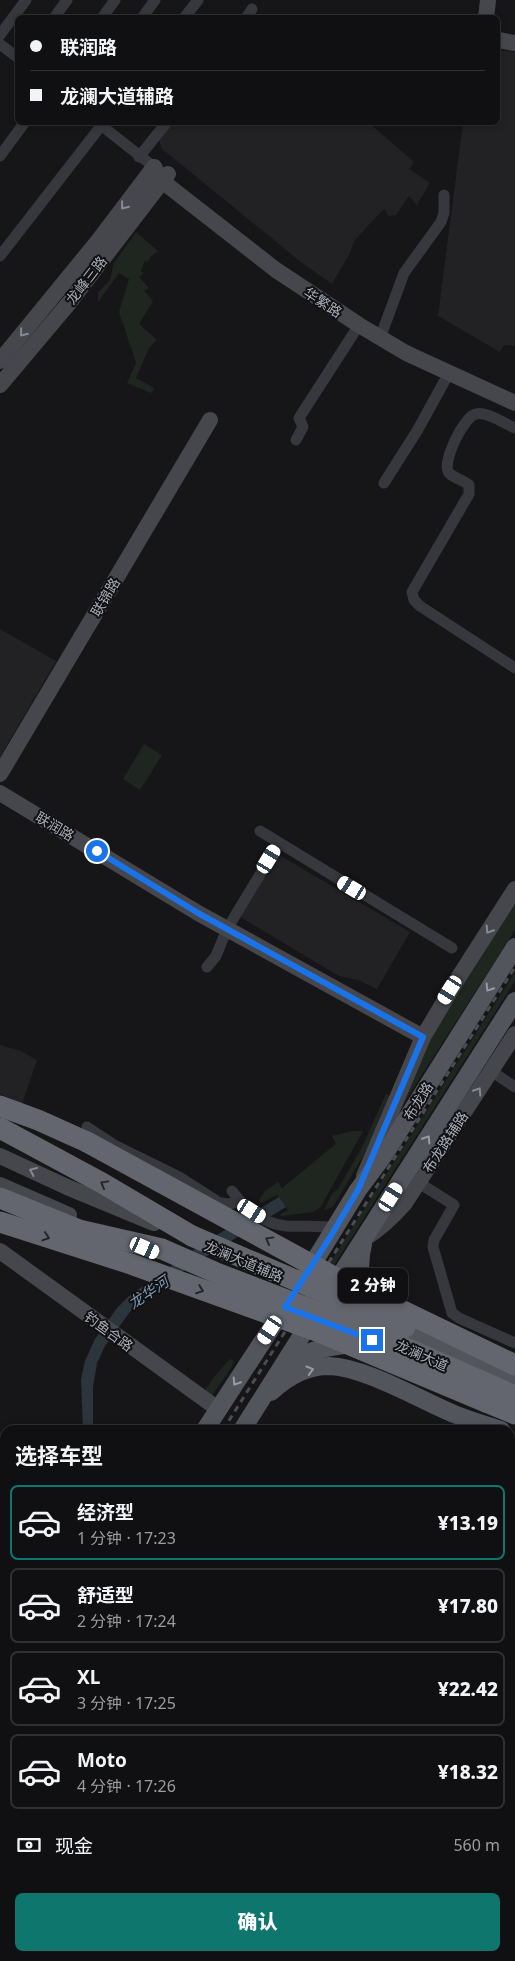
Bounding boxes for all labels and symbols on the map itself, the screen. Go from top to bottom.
one-way arrow [122,200,130,209]
street label: 龙峰三路 [61,252,111,308]
street label: 华繁路 [300,283,346,321]
one-way arrow [20,328,29,337]
street label: 联锦路 [86,574,124,620]
street label: 联润路 [32,807,78,845]
route start [86,840,108,862]
car [254,842,283,876]
car [335,874,368,902]
one-way arrow [486,924,495,934]
car [435,973,464,1007]
one-way arrow [486,982,495,991]
street label: 布龙路 [399,1078,437,1124]
one-way arrow [472,1088,481,1097]
street label: 布龙路辅路 [418,1107,472,1177]
one-way arrow [421,1135,431,1144]
one-way arrow [29,1167,38,1178]
car [376,1180,405,1214]
one-way arrow [101,1181,110,1191]
car [235,1197,268,1225]
one-way arrow [42,1231,50,1241]
car [128,1235,161,1261]
street label: 龙澜大道辅路 [202,1236,286,1286]
one-way arrow [265,1236,274,1246]
callout: 2 分钟 [337,1268,407,1302]
water label: 龙华河 [124,1269,175,1313]
one-way arrow [195,1284,204,1294]
street label: 钓鱼合路 [81,1307,137,1355]
car [255,1313,284,1347]
route end [361,1329,383,1351]
street label: 龙澜大道 [393,1335,451,1375]
one-way arrow [305,1365,314,1375]
one-way arrow [233,1377,243,1386]

